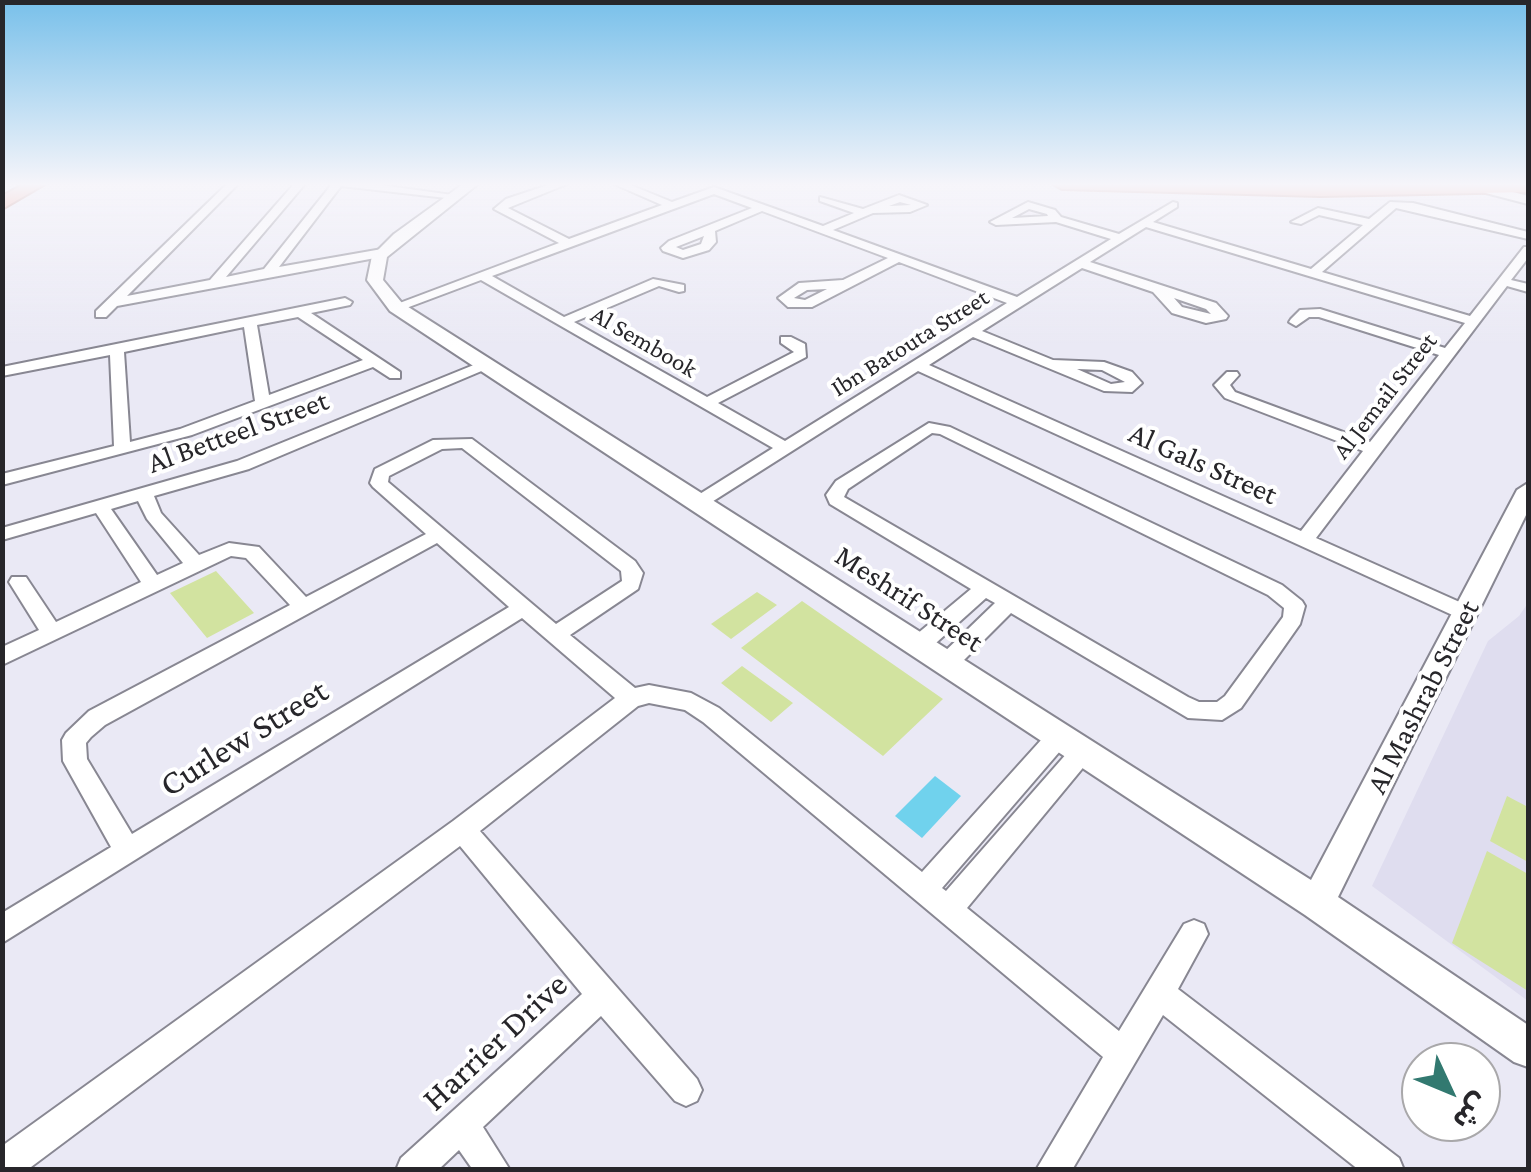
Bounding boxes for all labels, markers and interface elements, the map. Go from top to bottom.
street label: Ibn Batouta Street [826,282,994,404]
street label: Al Sembook [585,300,703,384]
street label: Al Jemail Street [1326,327,1444,465]
street label: Al Betteel Street [143,383,333,481]
street label: Al Gals Street [1123,415,1283,513]
street label: Meshrif Street [828,538,990,660]
street label: Al Mashrab Street [1359,594,1487,800]
street label: Curlew Street [152,670,336,806]
street label: Harrier Drive [413,964,577,1120]
north arrow [1401,1042,1501,1142]
text: ش [1447,1087,1496,1136]

